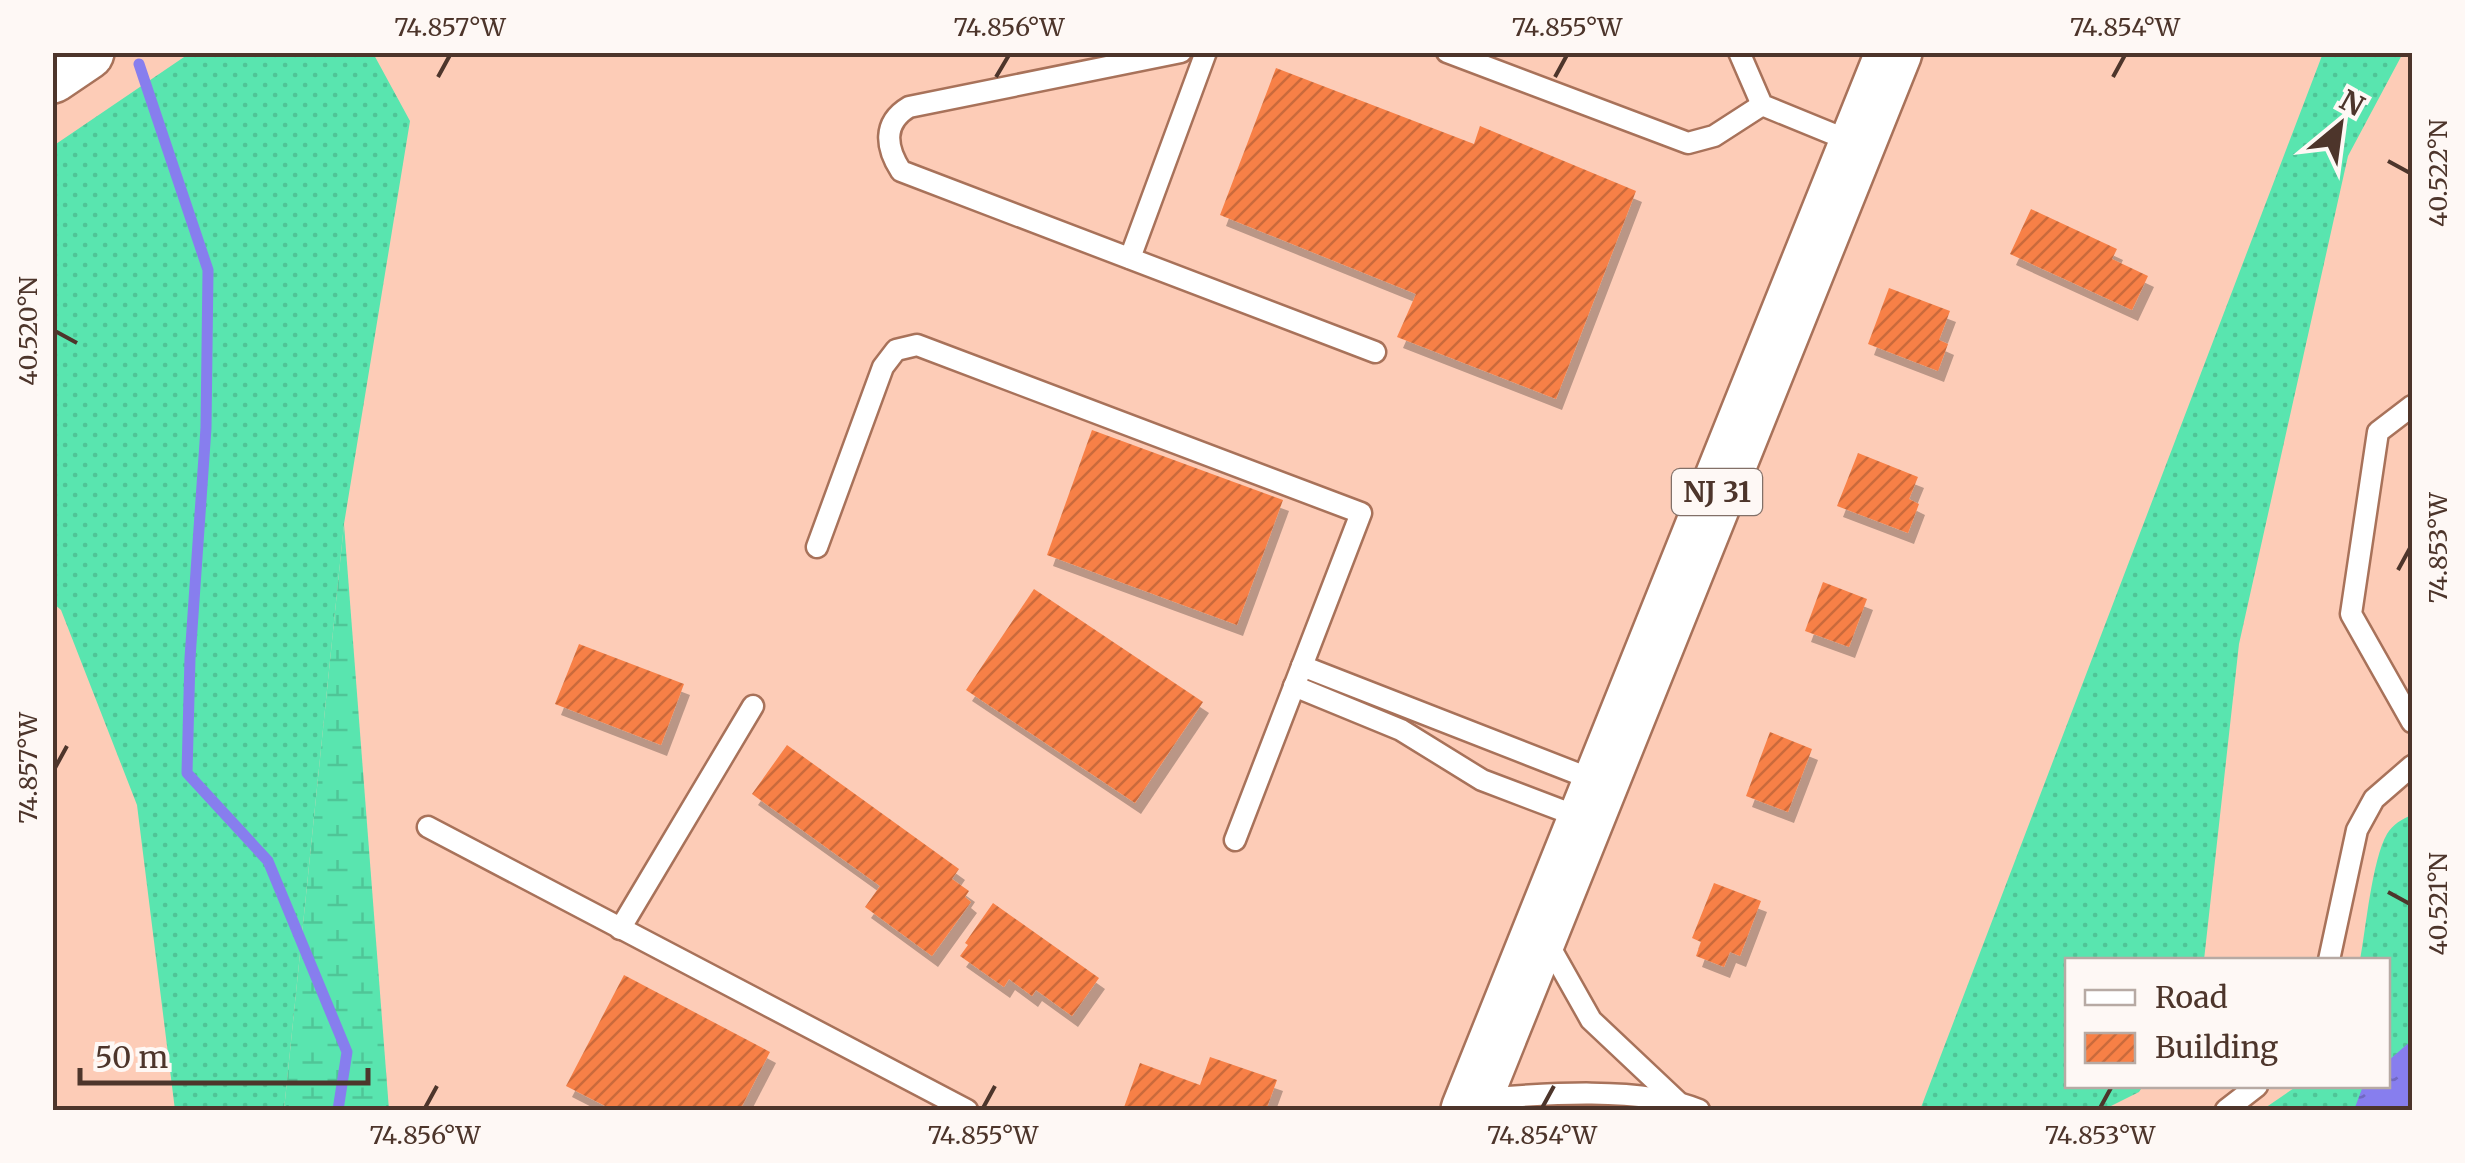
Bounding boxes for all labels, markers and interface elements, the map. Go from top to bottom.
text: 74.857°W [394,11,507,43]
text: 74.856°W [954,11,1066,43]
text: 74.855°W [1512,11,1623,43]
text: 74.854°W [2070,11,2181,43]
north arrow [2290,75,2390,175]
text: N [2334,82,2371,124]
text: 40.522°N [2422,119,2454,227]
text: 40.520°N [12,276,44,386]
road number: NJ 31 [1672,469,1762,515]
text: 74.853°W [2422,492,2454,603]
text: 74.857°W [12,711,44,824]
text: 40.521°N [2422,853,2454,955]
legend [2065,958,2390,1088]
text: Road [2155,978,2228,1016]
scale bar [80,1023,368,1085]
text: Building [2155,1028,2278,1066]
text: 50 m [95,1038,168,1076]
text: 74.856°W [370,1119,482,1151]
text: 74.855°W [928,1119,1039,1151]
text: 74.854°W [1487,1119,1598,1151]
text: 74.853°W [2045,1119,2156,1151]

